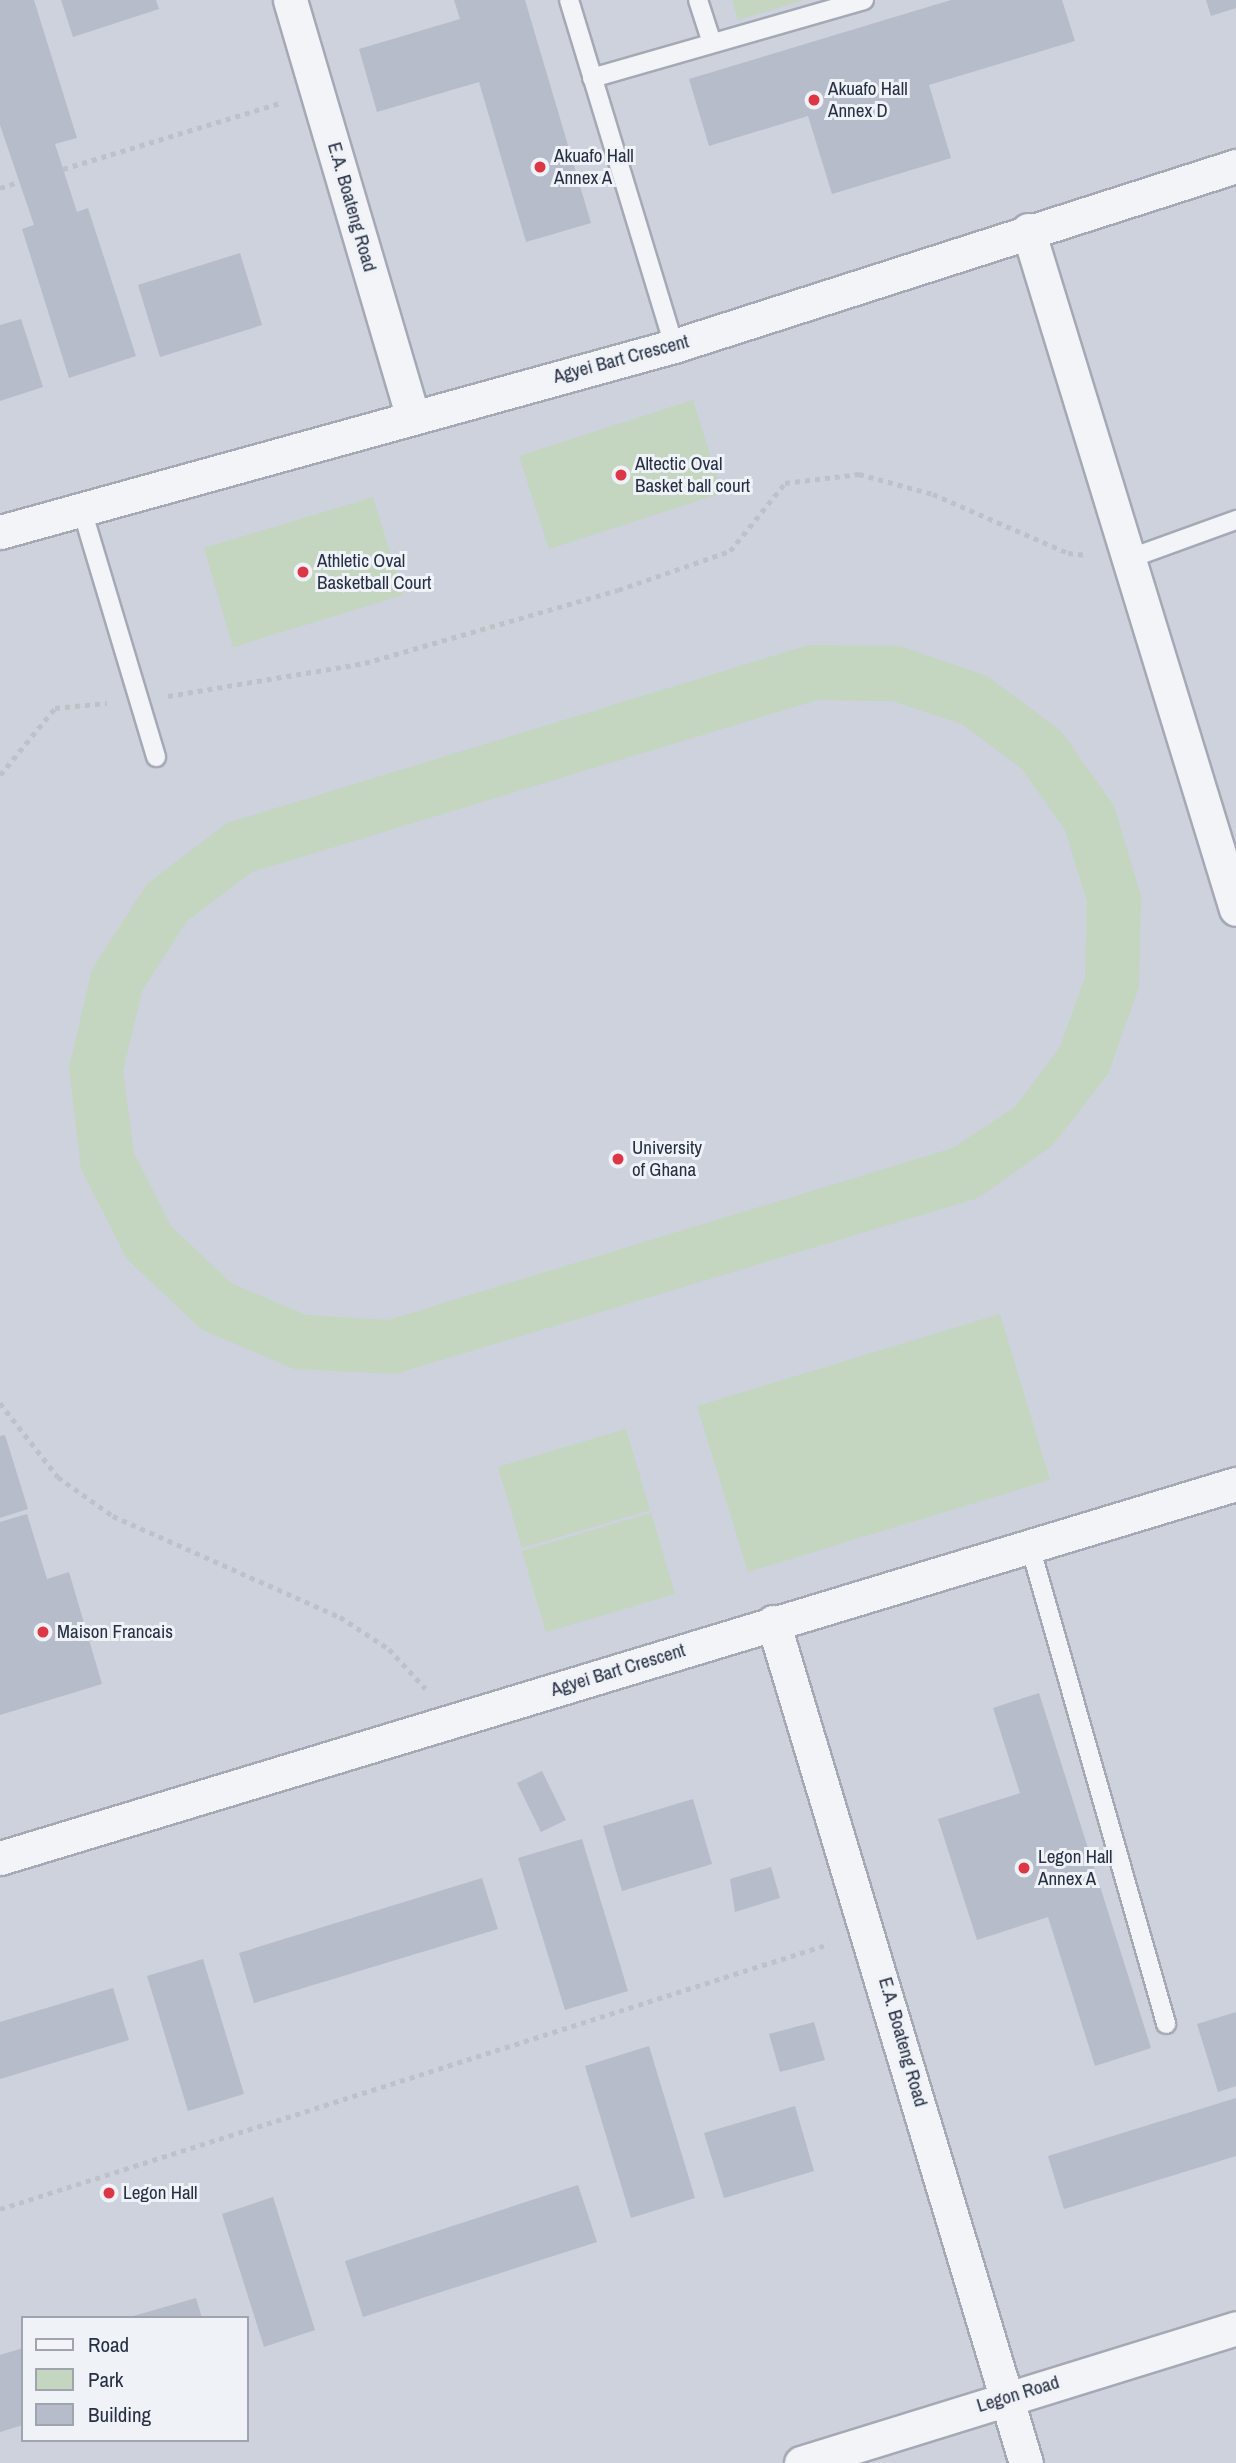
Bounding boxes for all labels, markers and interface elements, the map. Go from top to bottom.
place label: Akuafo Hall Annex D [828,78,908,122]
marker: Akuafo Hall Annex D [806,92,822,108]
street label: E.A. Boateng Road [323,140,381,274]
place label: Akuafo Hall Annex A [554,145,634,189]
marker: Akuafo Hall Annex A [532,159,548,175]
street label: Agyei Bart Crescent [551,330,691,388]
place label: Altectic Oval Basket ball court [635,453,750,497]
marker: Altectic Oval Basket ball court [613,467,629,483]
place label: Athletic Oval Basketball Court [317,550,431,594]
marker: Athletic Oval Basketball Court [295,564,311,580]
place label: University of Ghana [632,1137,702,1181]
marker: University of Ghana [610,1151,626,1167]
place label: Maison Francais [57,1621,173,1643]
marker: Maison Francais [35,1624,51,1640]
street label: Agyei Bart Crescent [548,1639,688,1701]
place label: Legon Hall Annex A [1038,1846,1112,1890]
marker: Legon Hall Annex A [1016,1860,1032,1876]
street label: E.A. Boateng Road [874,1975,932,2109]
place label: Legon Hall [123,2182,197,2204]
marker: Legon Hall [101,2185,117,2201]
legend [21,2316,248,2442]
text: Road [88,2330,129,2359]
text: Park [88,2365,123,2394]
street label: Legon Road [974,2371,1062,2417]
text: Building [88,2400,151,2429]

